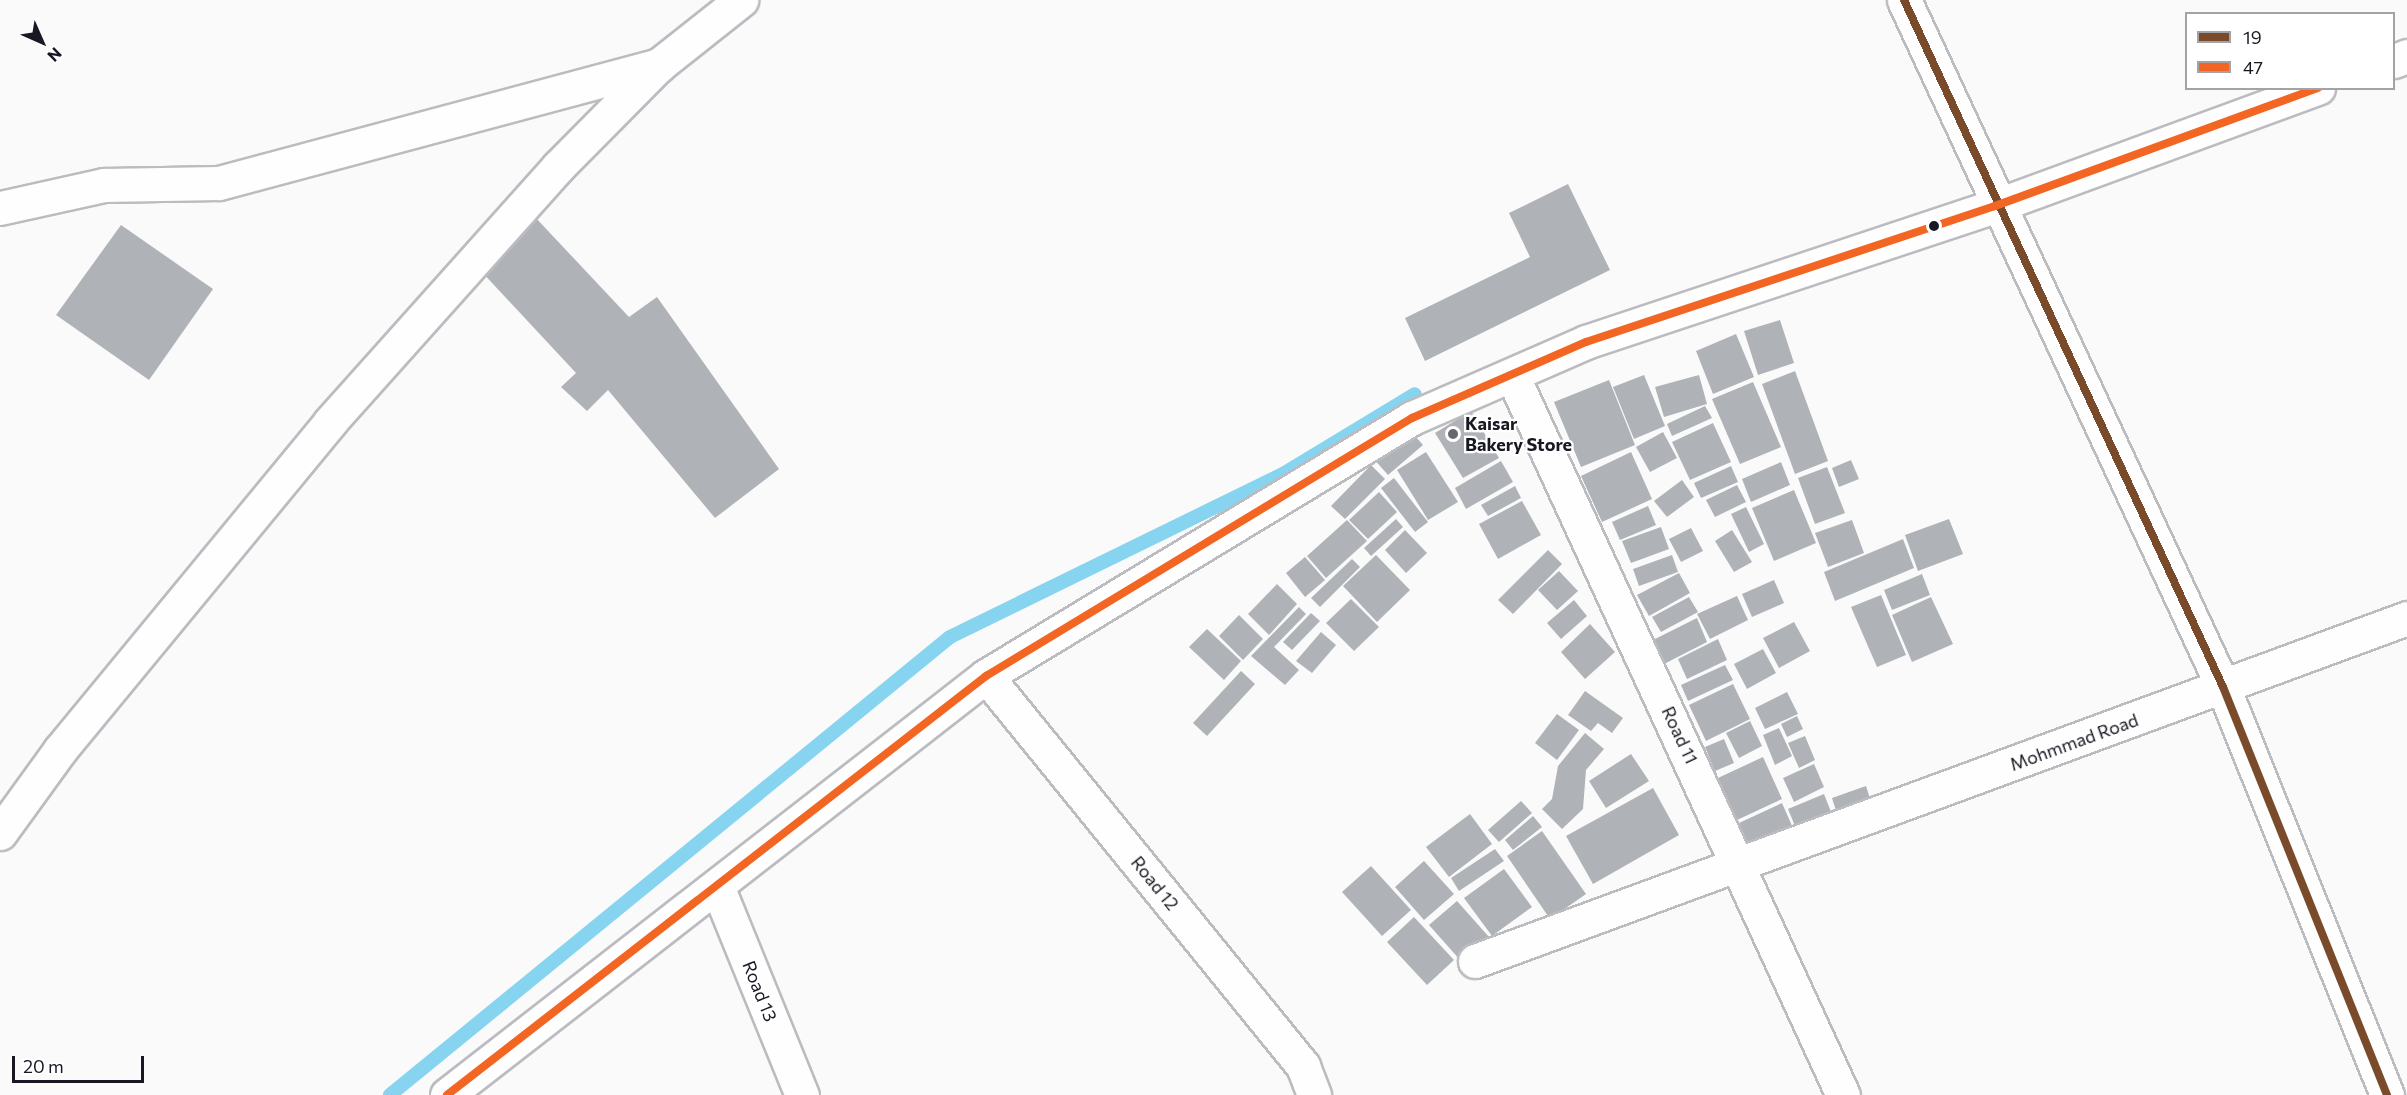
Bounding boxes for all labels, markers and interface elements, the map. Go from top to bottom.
north arrow [12,12,72,72]
legend [2185,12,2395,90]
text: 19 [2243,26,2262,48]
text: N [44,44,66,66]
text: 47 [2243,56,2263,78]
unlabelled marker [1928,220,1940,232]
place label: Kaisar Bakery Store [1465,413,1572,456]
marker: Kaisar Bakery Store [1446,427,1460,441]
street label: Road 11 [1657,703,1703,767]
street label: Mohmmad Road [2007,709,2141,775]
street label: Road 12 [1127,852,1183,914]
street label: Road 13 [738,958,782,1024]
scale bar [15,1044,147,1082]
text: 20 m [23,1055,64,1077]

